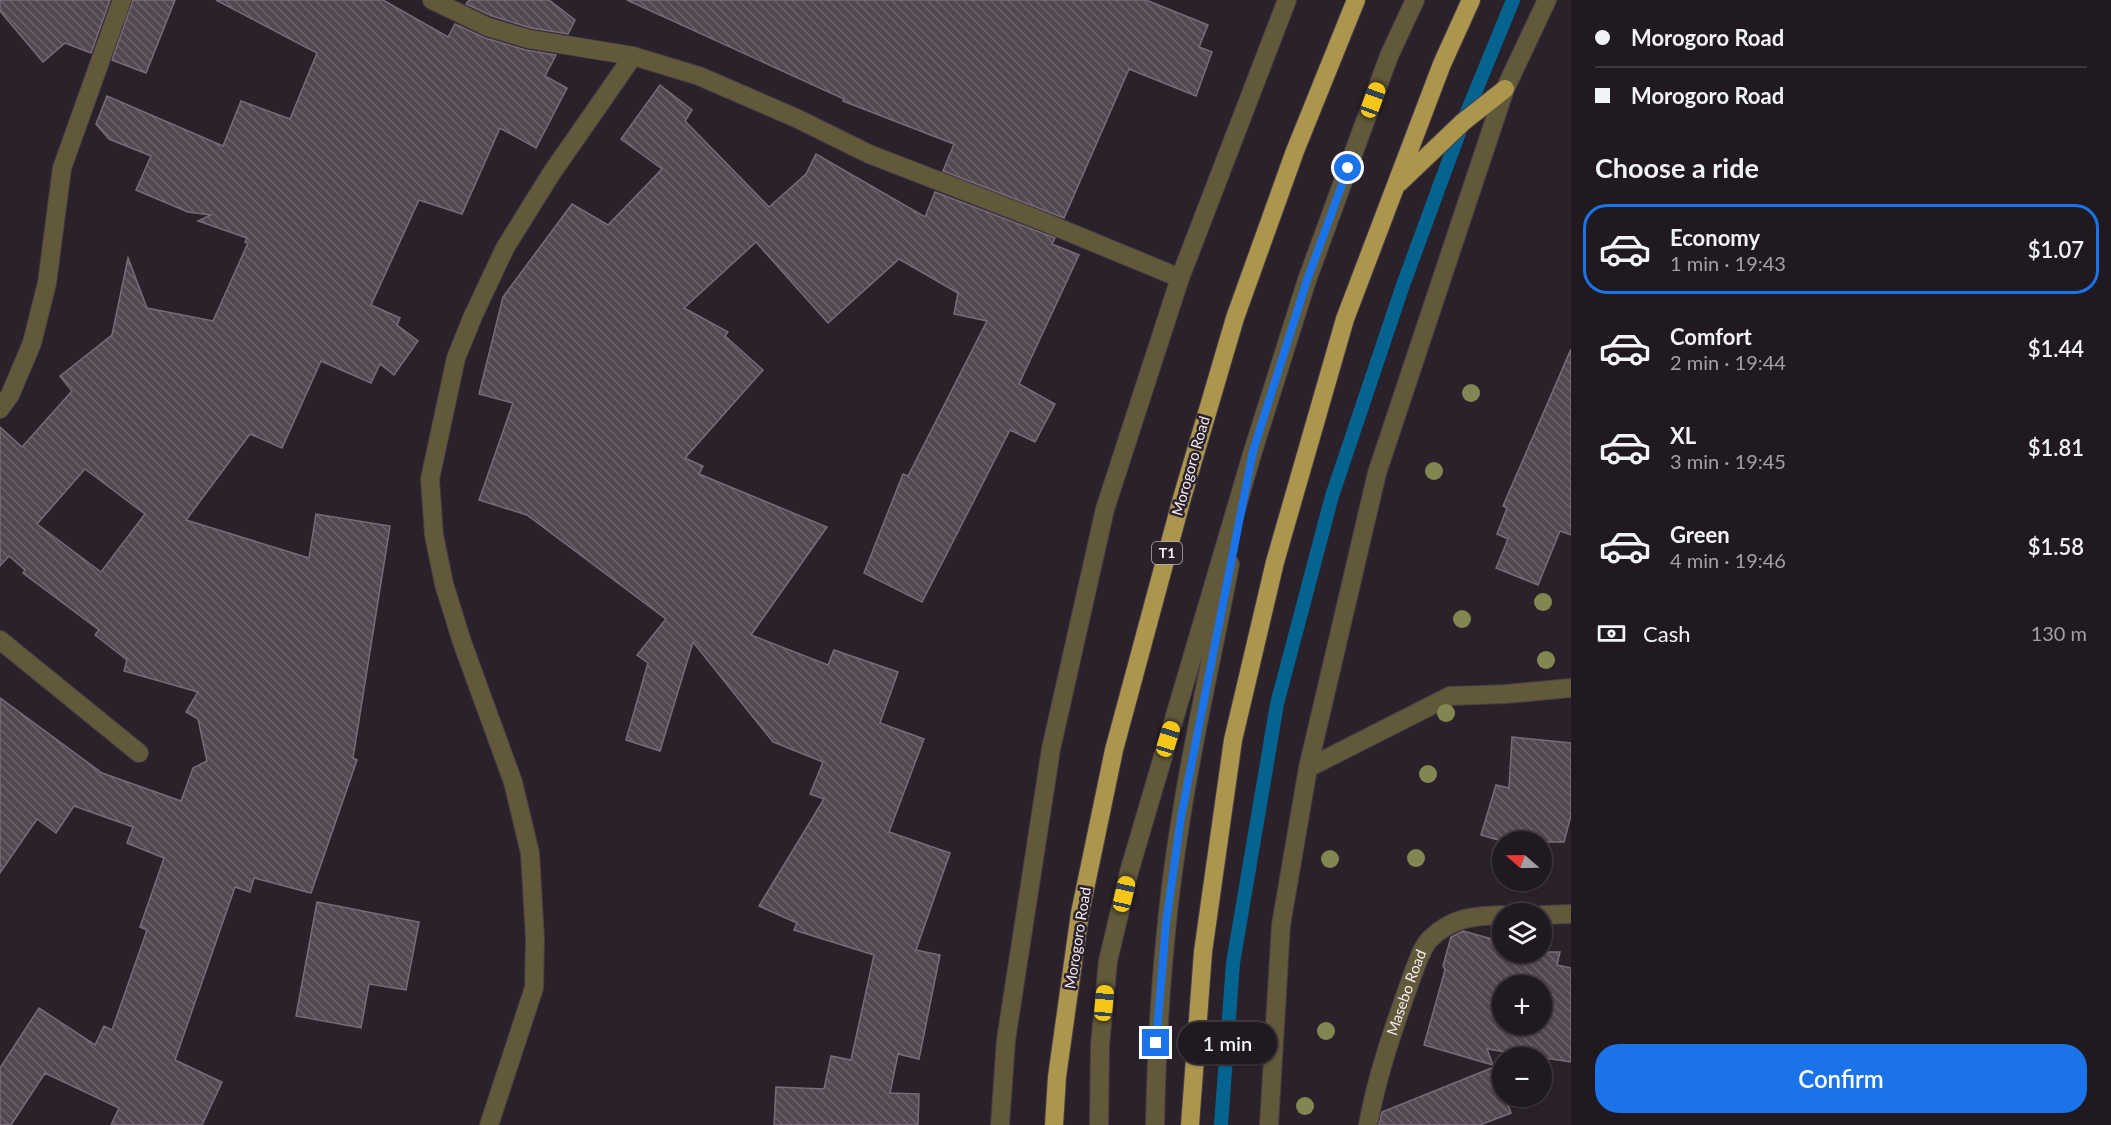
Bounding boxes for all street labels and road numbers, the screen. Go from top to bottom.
street label: Morogoro Road [1167,414,1213,518]
road number: T1 [1152,542,1182,564]
street label: Morogoro Road [1060,886,1094,990]
street label: Masebo Road [1382,947,1429,1037]

